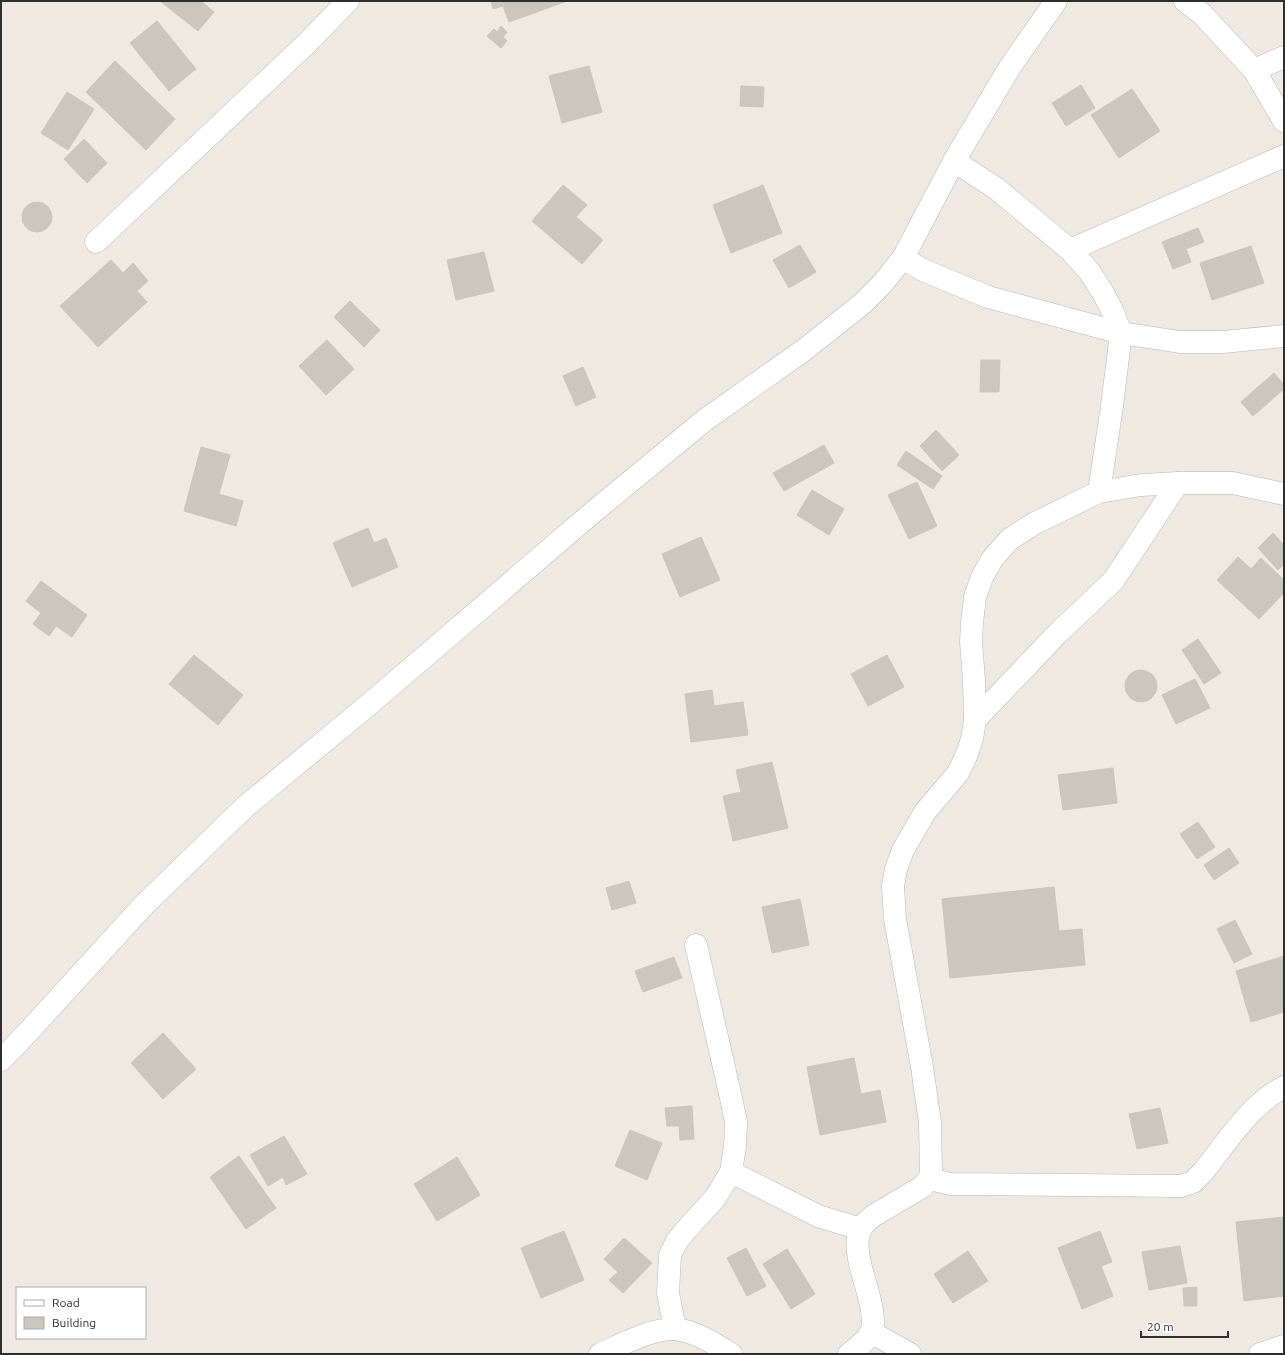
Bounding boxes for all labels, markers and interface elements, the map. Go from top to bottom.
legend [16,1287,146,1339]
text: Road [52,1296,80,1309]
scale bar [1141,1313,1228,1339]
text: Building [52,1316,96,1329]
text: 20 m [1147,1320,1174,1333]

